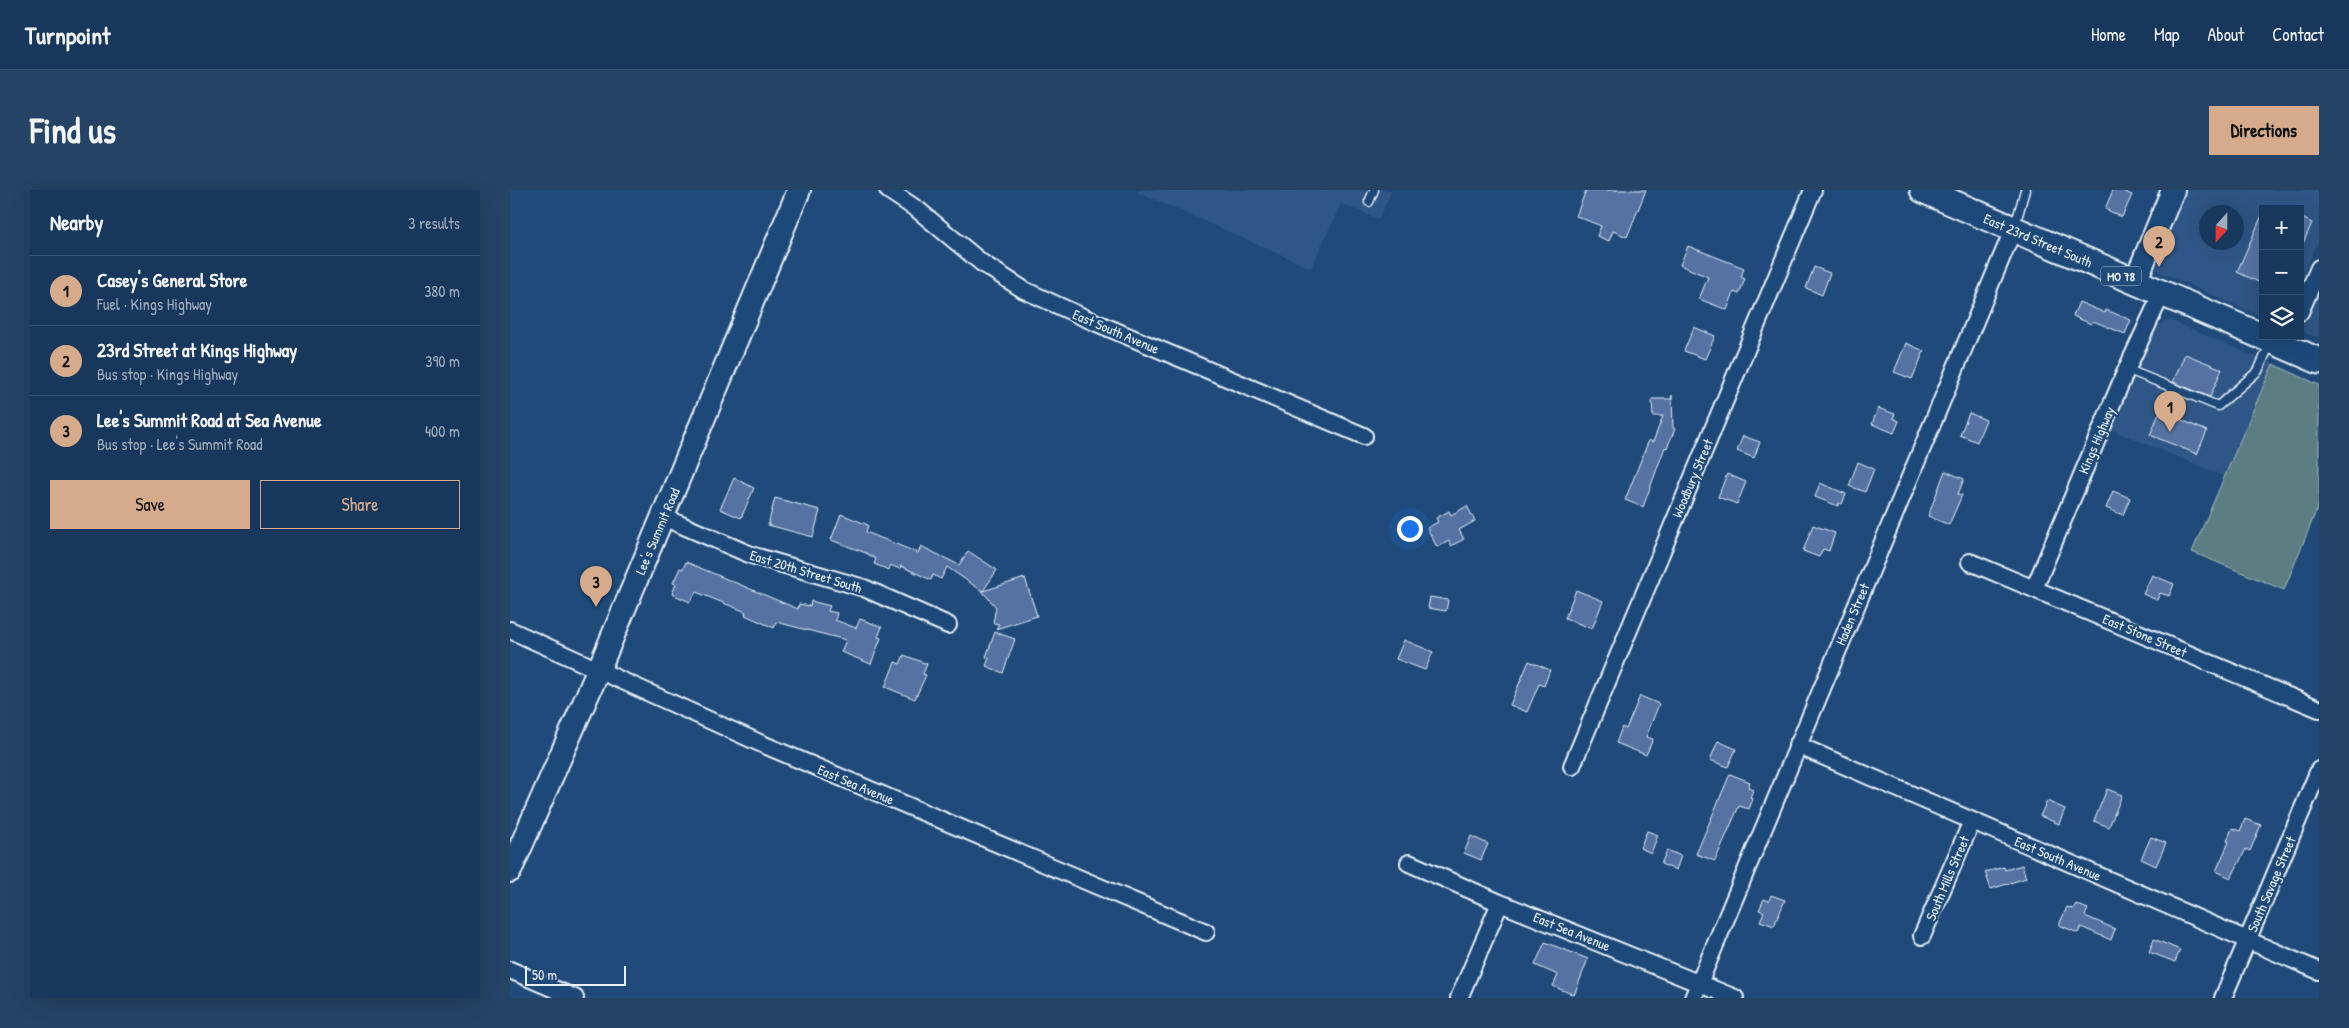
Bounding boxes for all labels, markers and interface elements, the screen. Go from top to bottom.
text: Turnpoint [25,19,110,51]
text: Home [2091,22,2126,47]
text: Map [2154,22,2179,47]
text: About [2207,22,2244,47]
text: Contact [2272,22,2324,47]
button: Directions [2209,106,2319,155]
text: Find us [30,107,116,154]
north arrow [2199,205,2244,250]
map controls [2259,205,2304,340]
button: + [2259,205,2304,250]
text: Nearby [50,208,103,237]
street label: East 23rd Street South [1981,209,2095,271]
text: 3 results [408,212,460,234]
pin: 2 [2143,226,2175,267]
button: − [2259,250,2304,295]
road number: MO 78 [2101,266,2141,285]
text: Casey's General Store [97,267,247,293]
text: 1 [63,280,69,302]
text: 380 m [424,280,460,302]
text: Fuel · Kings Highway [97,293,212,315]
button: layers [2259,295,2304,340]
street label: East South Avenue [1070,304,1163,358]
text: 23rd Street at Kings Highway [97,337,297,363]
text: 2 [62,350,70,372]
text: 390 m [425,350,460,372]
text: Bus stop · Kings Highway [97,363,238,385]
pin: 1 [2154,391,2186,432]
street label: Kings Highway [2073,403,2120,477]
text: Lee's Summit Road at Sea Avenue [97,407,321,433]
text: 3 [62,420,70,442]
text: 400 m [425,420,460,442]
text: Bus stop · Lee's Summit Road [97,433,263,455]
street label: Woodbury Street [1667,436,1718,521]
button: Save [50,480,250,529]
button: Share [260,480,460,529]
street label: Lee's Summit Road [630,484,684,577]
your location [1397,516,1423,542]
street label: East 20th Street South [748,545,864,597]
pin: 3 [580,566,612,607]
street label: Haden Street [1831,580,1874,648]
street label: East Stone Street [2100,609,2190,661]
street label: East Sea Avenue [815,759,898,809]
street label: East South Avenue [2012,831,2105,885]
street label: South Mills Street [1921,833,1973,923]
street label: South Savage Street [2242,833,2301,935]
street label: East Sea Avenue [1531,907,1614,955]
scale bar [525,963,626,986]
text: 50 m [532,965,557,984]

